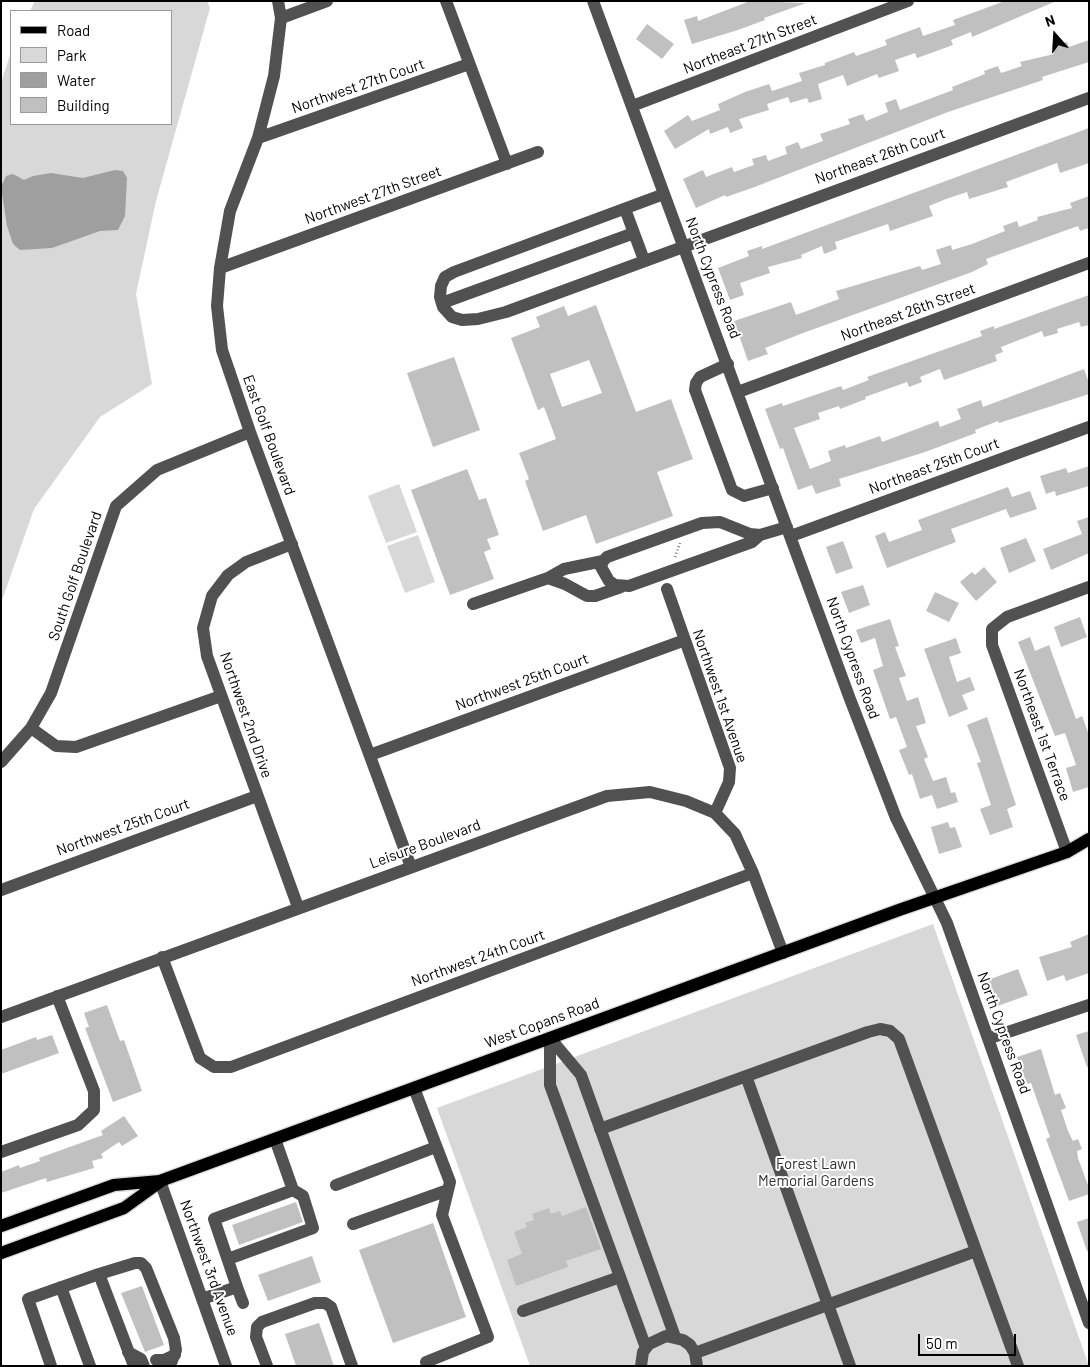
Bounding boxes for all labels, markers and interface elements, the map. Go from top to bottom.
legend [10,10,172,125]
street label: Northeast 27th Street [681,10,819,78]
north arrow [1030,10,1080,60]
text: N [1043,11,1057,30]
text: Road [57,21,90,39]
text: Park [57,46,86,64]
street label: Northwest 27th Court [289,55,427,117]
text: Water [57,71,96,89]
text: Building [57,96,110,114]
street label: Northeast 26th Court [812,124,948,188]
street label: Northwest 27th Street [302,162,444,228]
street label: North Cypress Road [682,215,744,341]
street label: Northeast 26th Street [838,279,978,345]
street label: East Golf Boulevard [239,372,299,498]
street label: Northeast 25th Court [866,434,1002,498]
street label: South Golf Boulevard [44,509,106,643]
street label: North Cypress Road [823,595,883,721]
street label: Northwest 1st Avenue [689,627,751,765]
street label: Northwest 2nd Drive [216,650,276,780]
street label: Northwest 25th Court [453,650,591,714]
street label: Northeast 1st Terrace [1010,666,1074,804]
street label: Northwest 25th Court [54,795,192,859]
street label: Leisure Boulevard [367,816,483,872]
street label: Northwest 24th Court [409,925,547,991]
street label: North Cypress Road [974,970,1034,1096]
street label: West Copans Road [482,994,602,1052]
park label: Forest Lawn Memorial Gardens [758,1155,874,1190]
street label: Northwest 3rd Avenue [176,1198,242,1338]
scale bar [920,1324,1018,1356]
text: 50 m [926,1334,958,1352]

